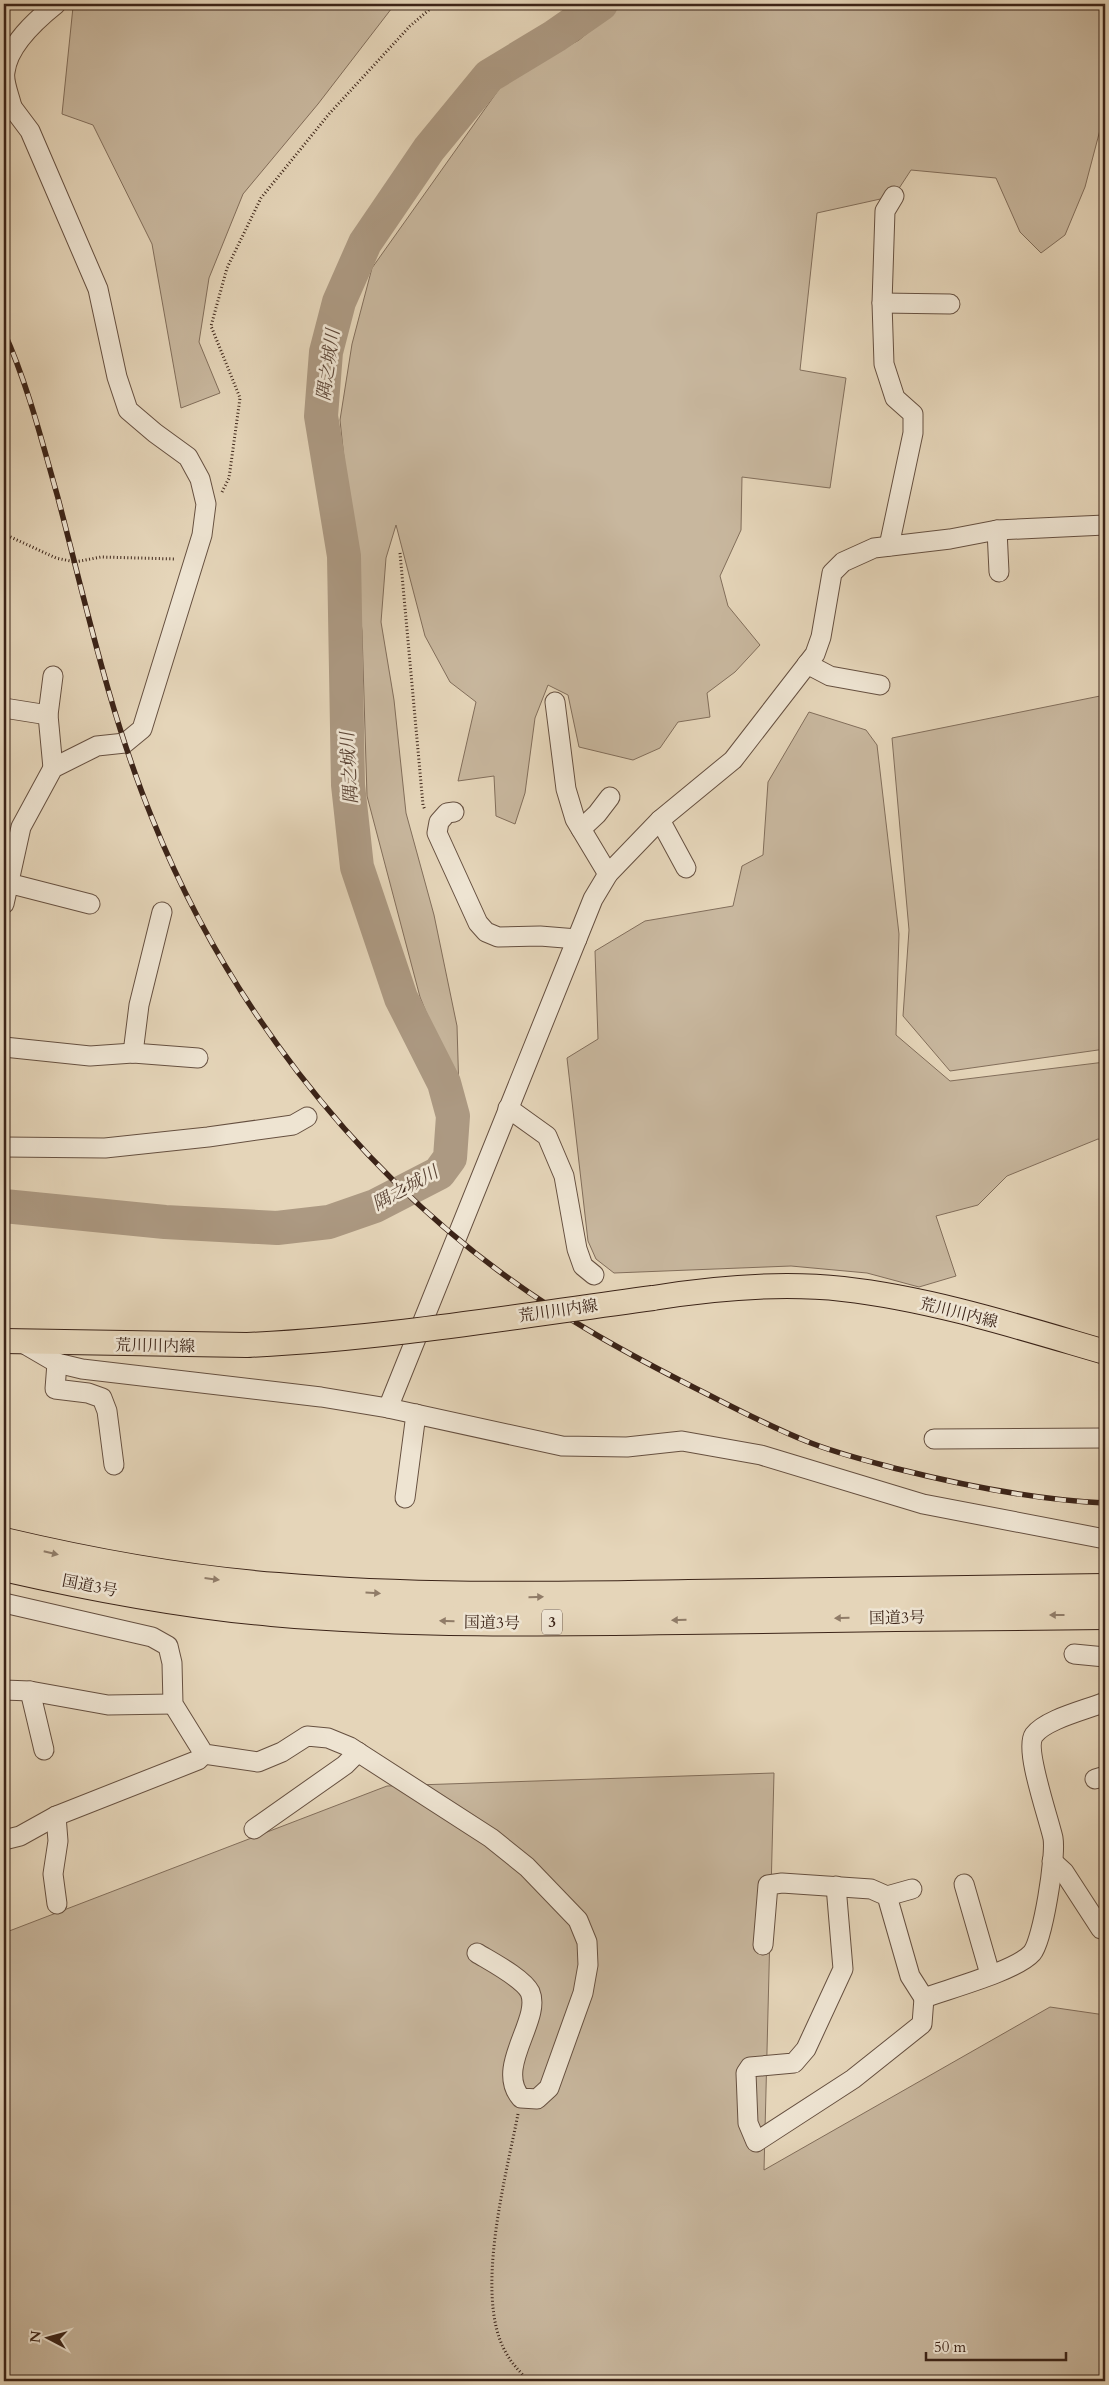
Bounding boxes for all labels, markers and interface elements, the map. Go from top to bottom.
water label: 隅之城川 [311,326,346,402]
water label: 隅之城川 [335,729,364,805]
water label: 隅之城川 [368,1159,445,1217]
street label: 荒川川内線 [917,1293,1000,1333]
street label: 荒川川内線 [517,1295,599,1327]
street label: 荒川川内線 [115,1334,195,1358]
one-way arrow [44,1549,59,1557]
street label: 国道3号 [60,1570,119,1602]
one-way arrow [204,1575,220,1583]
one-way arrow [366,1589,382,1597]
one-way arrow [528,1592,544,1600]
street label: 国道3号 [869,1607,925,1629]
road number: 3 [542,1610,562,1634]
one-way arrow [1048,1611,1064,1619]
street label: 国道3号 [464,1612,520,1634]
one-way arrow [833,1614,849,1622]
one-way arrow [671,1616,687,1624]
one-way arrow [438,1617,454,1625]
north arrow [22,2312,72,2362]
text: N [25,2330,46,2344]
scale bar [926,2330,1066,2362]
text: 50 m [934,2337,966,2357]

